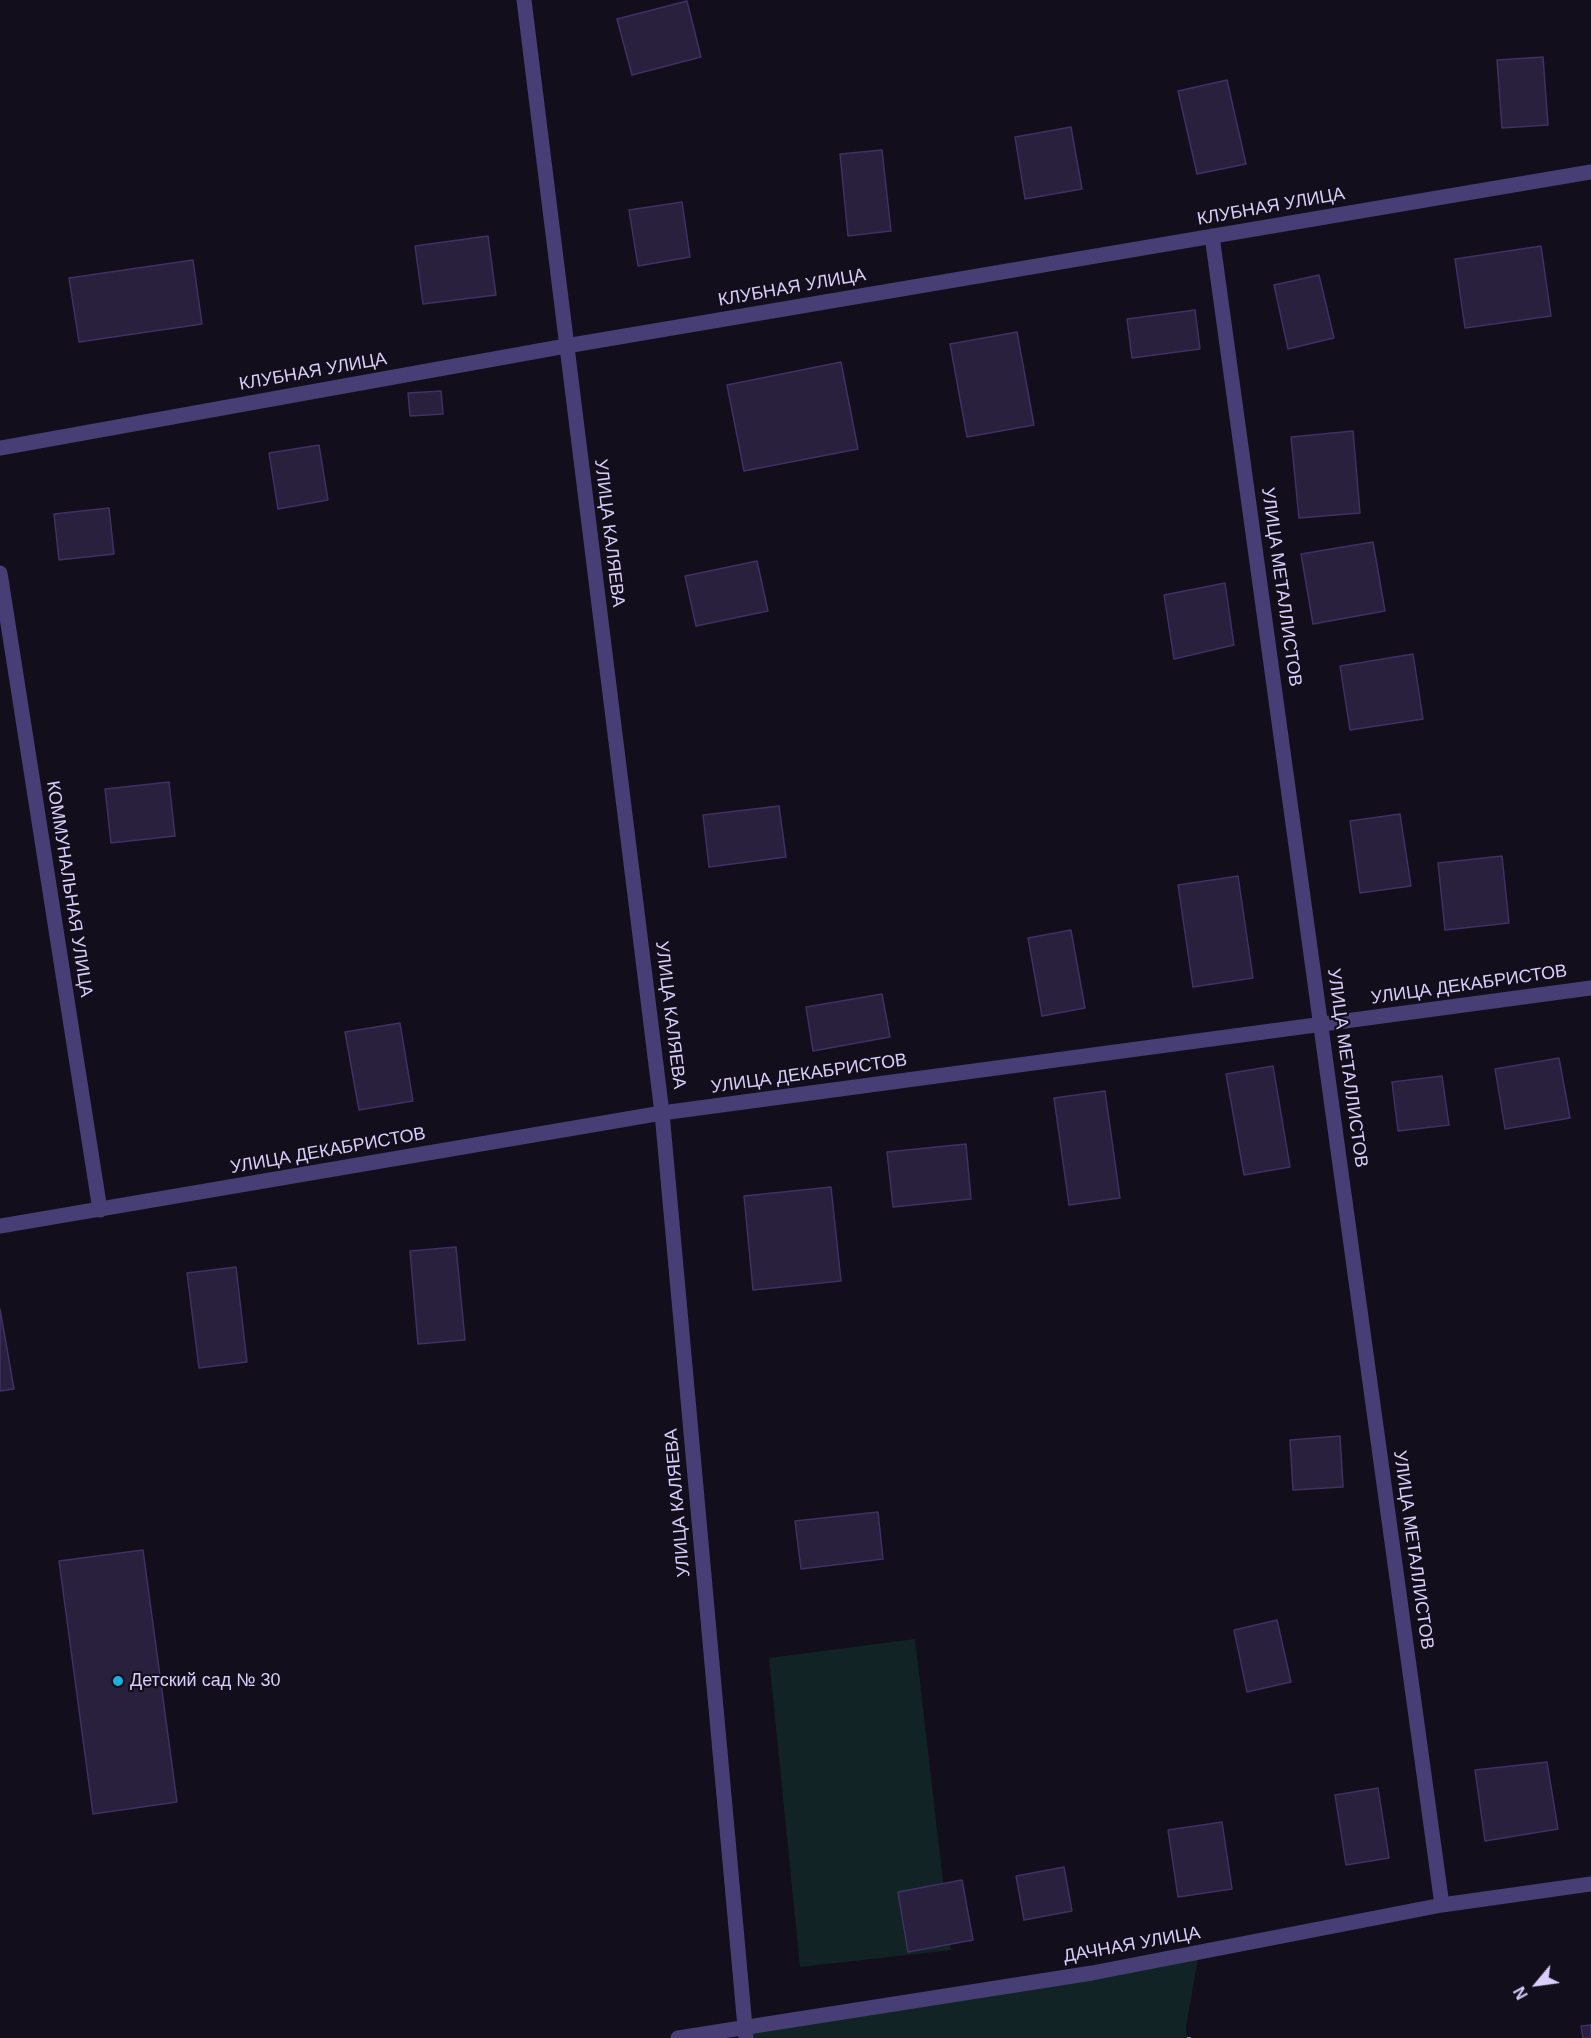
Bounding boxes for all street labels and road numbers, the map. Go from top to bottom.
street label: КЛУБНАЯ УЛИЦА [1196,183,1346,231]
street label: КЛУБНАЯ УЛИЦА [717,264,867,312]
street label: КЛУБНАЯ УЛИЦА [238,348,388,396]
street label: УЛИЦА КАЛЯЕВА [589,458,629,608]
street label: УЛИЦА МЕТАЛЛИСТОВ [1256,486,1306,688]
street label: КОММУНАЛЬНАЯ УЛИЦА [41,779,97,999]
street label: УЛИЦА КАЛЯЕВА [650,940,690,1090]
street label: УЛИЦА ДЕКАБРИСТОВ [1369,961,1569,1009]
street label: УЛИЦА МЕТАЛЛИСТОВ [1322,967,1372,1169]
street label: УЛИЦА ДЕКАБРИСТОВ [709,1050,909,1098]
street label: УЛИЦА ДЕКАБРИСТОВ [229,1123,427,1179]
street label: УЛИЦА КАЛЯЕВА [661,1428,695,1578]
street label: УЛИЦА МЕТАЛЛИСТОВ [1388,1449,1438,1651]
street label: ДАЧНАЯ УЛИЦА [1062,1922,1202,1968]

